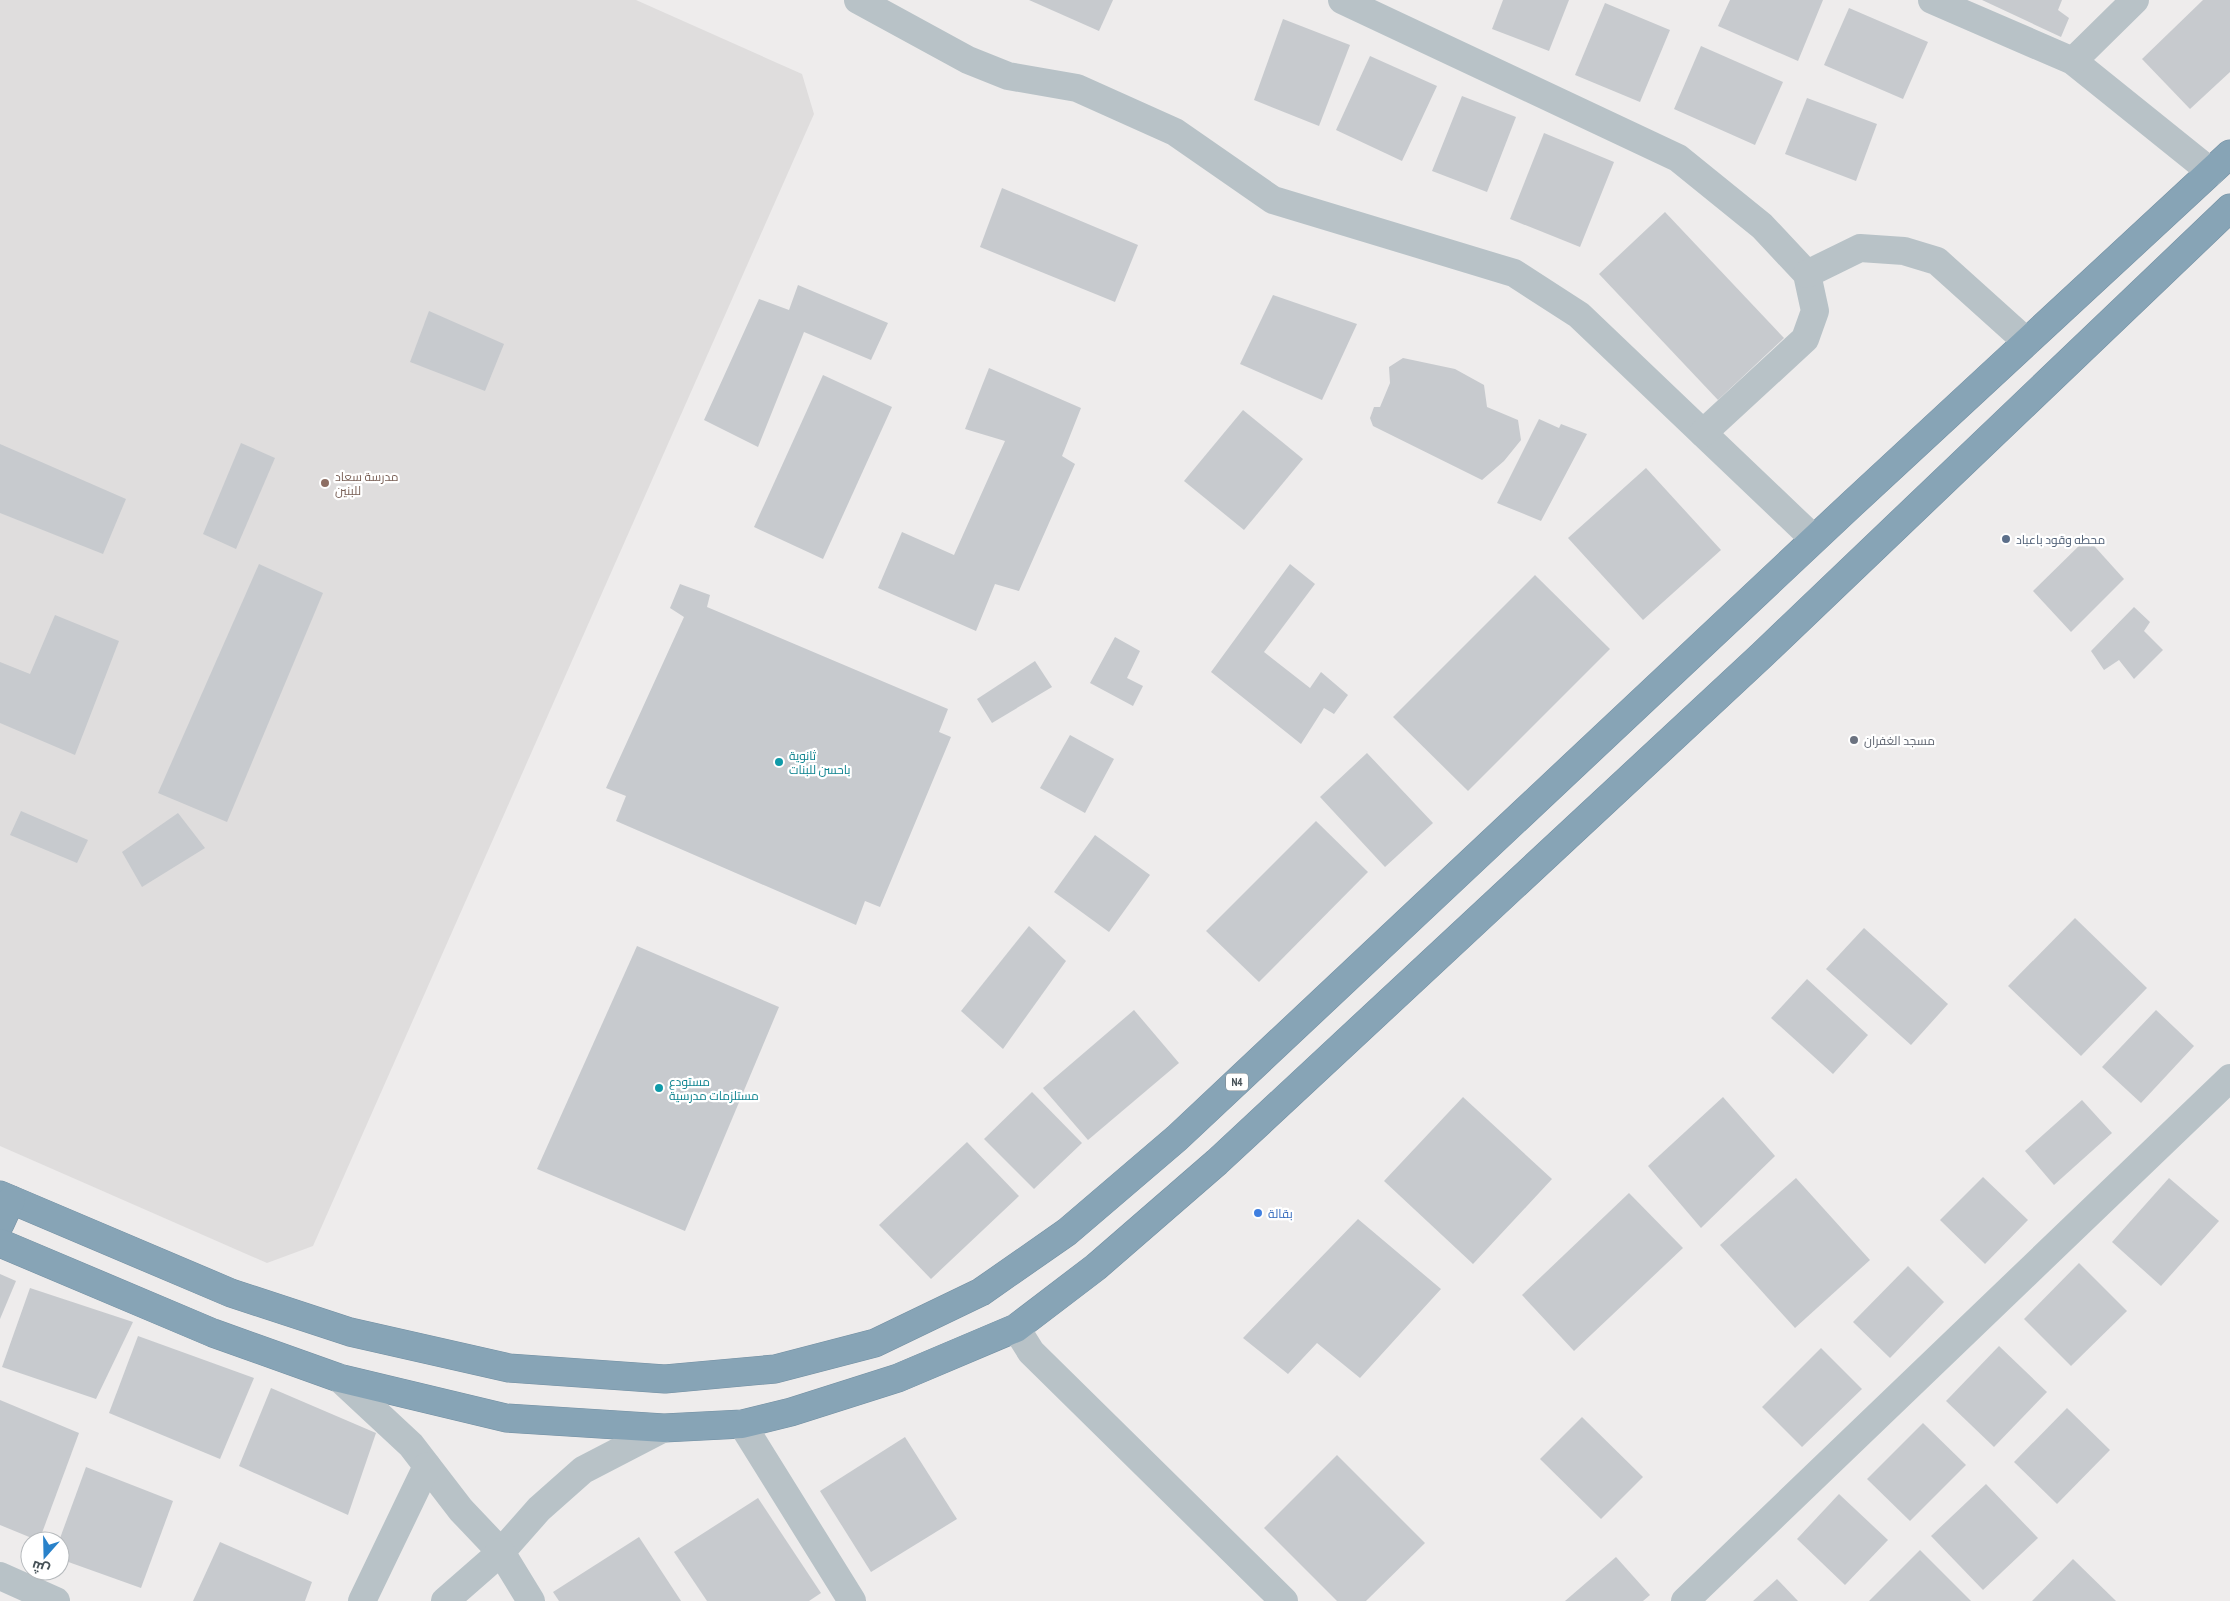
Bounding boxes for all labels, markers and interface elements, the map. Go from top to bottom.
place label: مدرسة سعاد للبنين [335,469,399,498]
marker: مدرسة سعاد للبنين [319,477,331,489]
place label: محطه وقود باعباد [2016,532,2105,547]
marker: محطه وقود باعباد [2000,533,2012,545]
place label: مسجد الغفران [1864,733,1935,748]
marker: مسجد الغفران [1848,734,1860,746]
place label: ثانوية باحسن للبنات [789,748,851,777]
marker: ثانوية باحسن للبنات [773,756,785,768]
place label: مستودع مستلزمات مدرسية [669,1074,759,1103]
road number: N4 [1226,1074,1248,1090]
marker: مستودع مستلزمات مدرسية [653,1082,665,1094]
place label: بقالة [1268,1206,1293,1221]
marker: بقالة [1252,1207,1264,1219]
north arrow [20,1531,70,1581]
text: ش [29,1557,52,1580]

